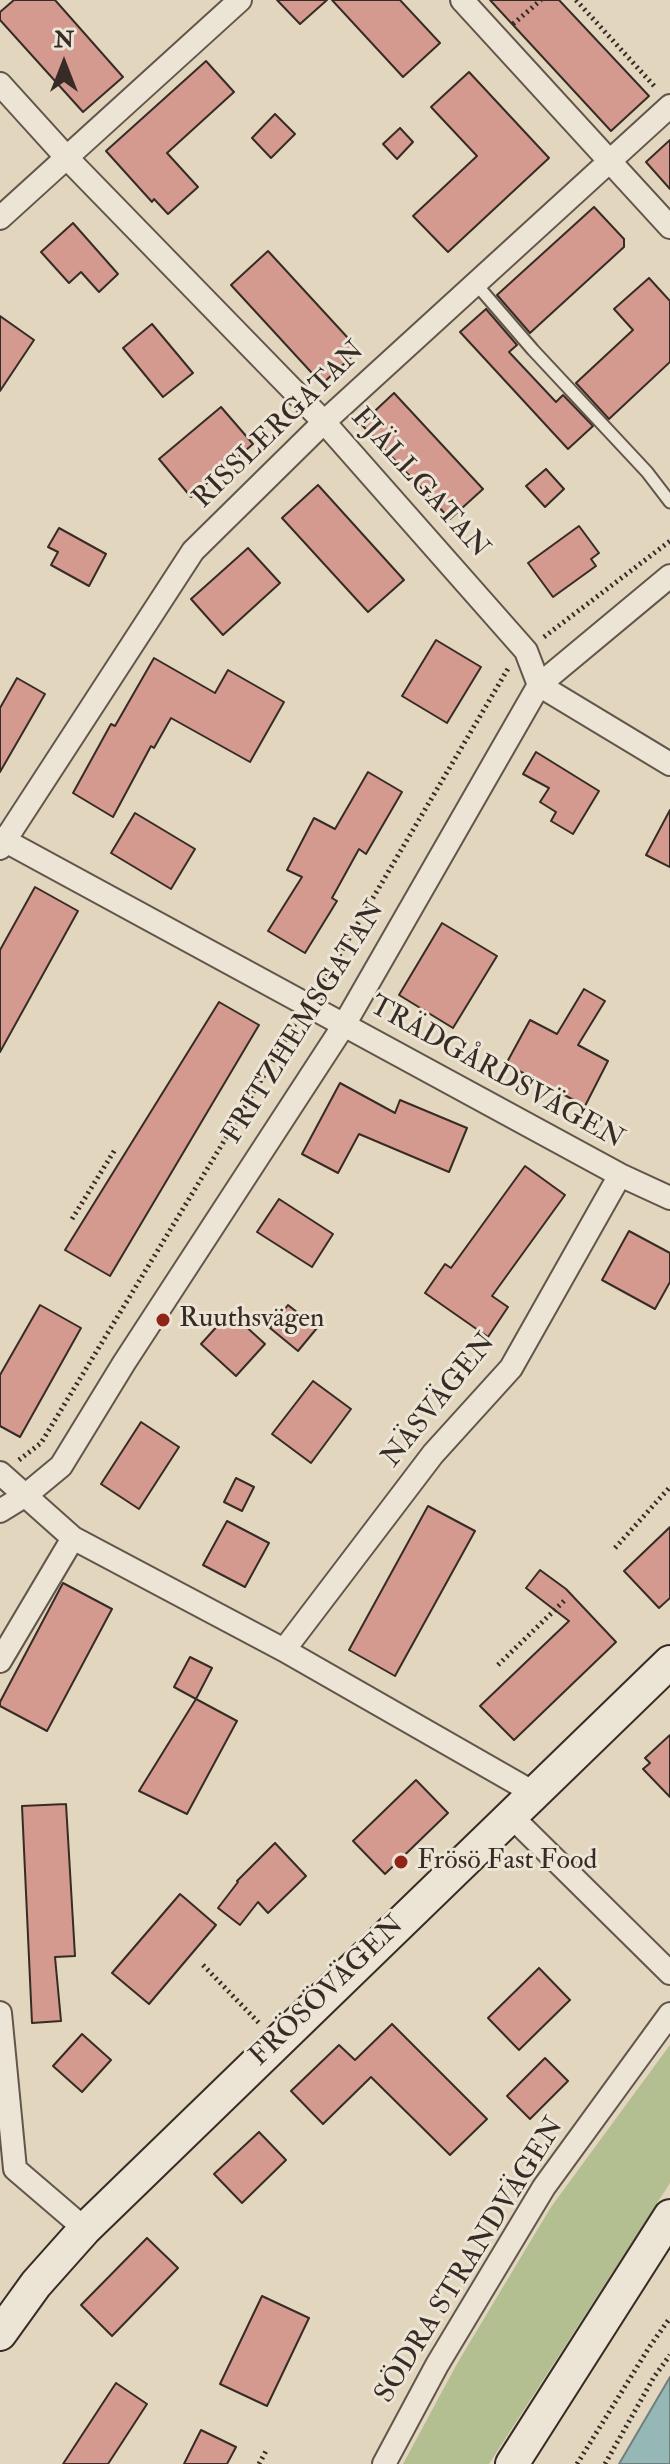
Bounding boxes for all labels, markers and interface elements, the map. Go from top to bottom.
north arrow [24,24,104,104]
text: N [54,26,74,54]
street label: RISSLERGATAN [187,336,373,516]
street label: FJÄLLGATAN [343,402,495,566]
street label: FRITZHEMSGATAN [217,896,393,1150]
street label: TRÄDGÅRDSVÄGEN [363,990,629,1158]
place label: Ruuthsvägen [179,1303,324,1337]
marker: Ruuthsvägen [154,1311,172,1329]
street label: NÄSVÄGEN [376,1327,504,1475]
place label: Frösö Fast Food [417,1845,597,1879]
marker: Frösö Fast Food [392,1853,410,1871]
street label: FRÖSÖVÄGEN [244,1910,412,2074]
street label: SÖDRA STRANDVÄGEN [369,2112,573,2410]

